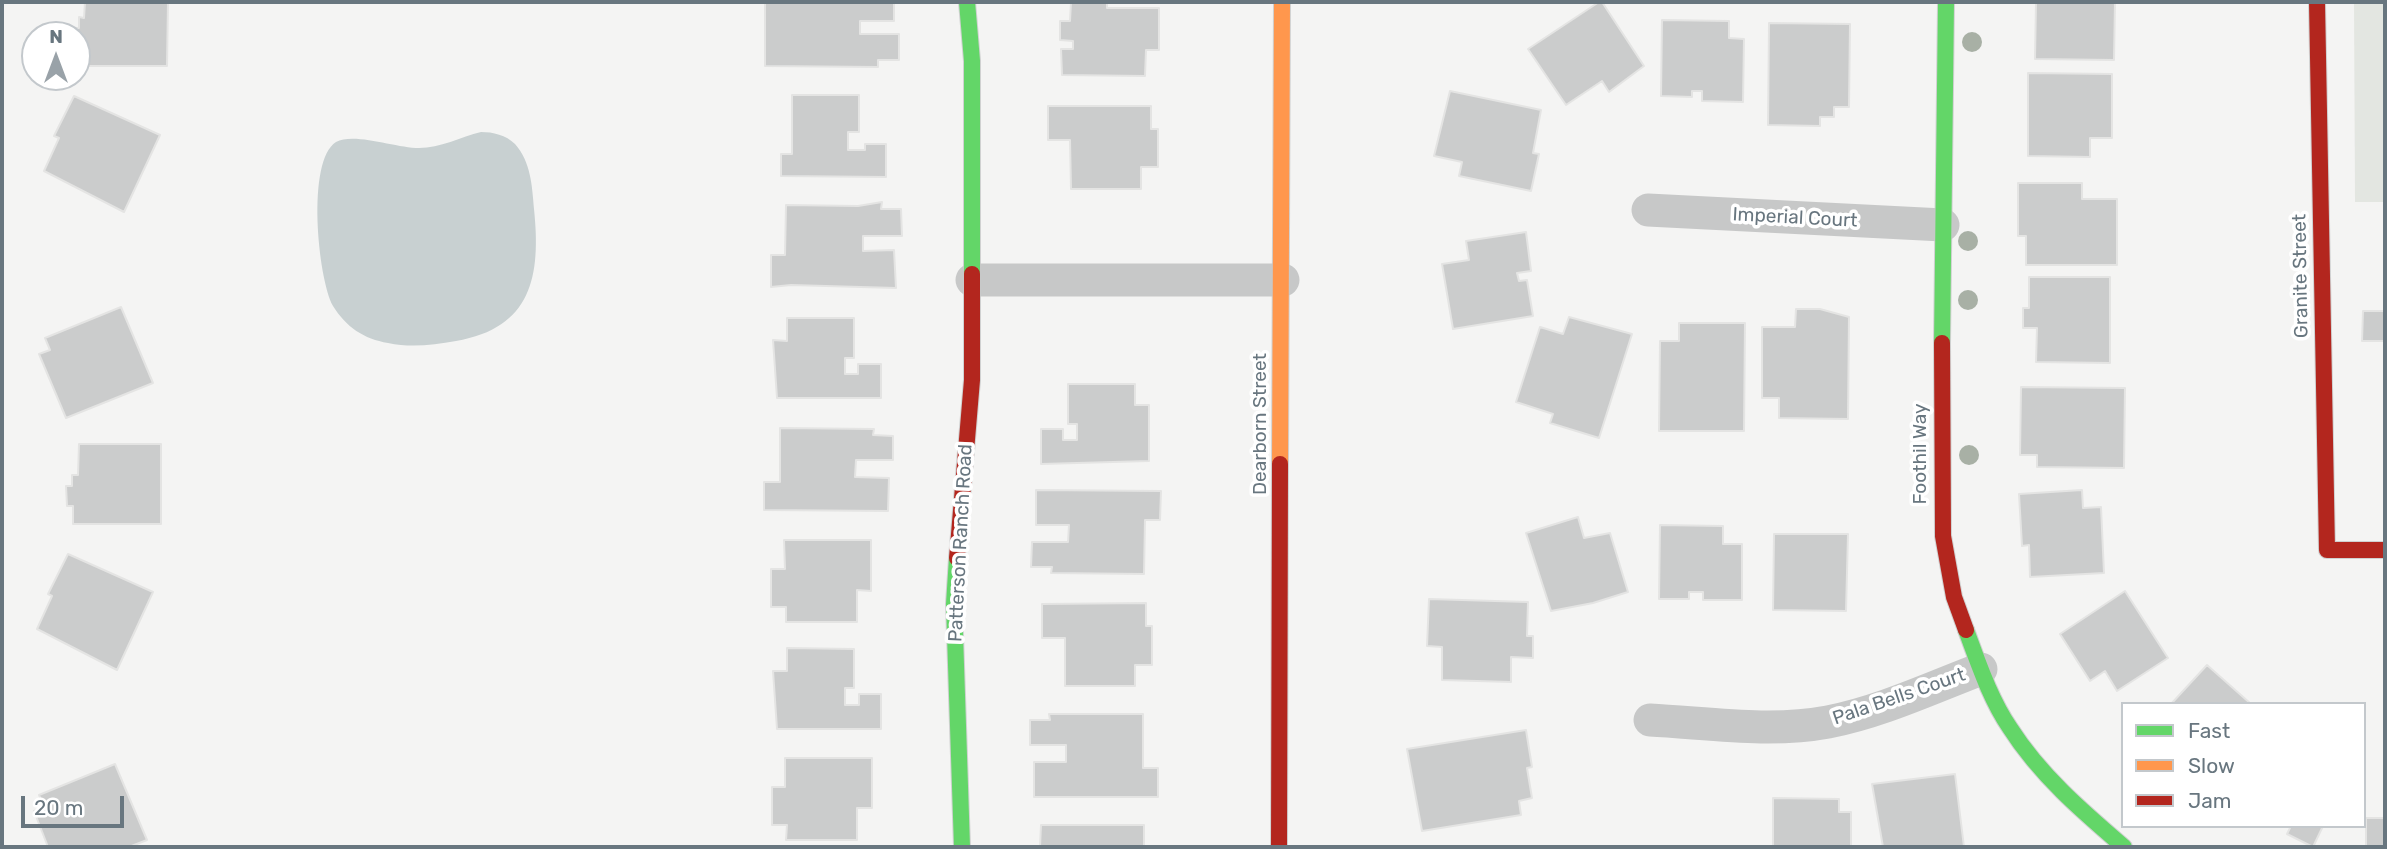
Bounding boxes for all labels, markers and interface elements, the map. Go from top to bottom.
north arrow [21,21,91,91]
text: N [49,25,63,48]
street label: Imperial Court [1732,203,1858,233]
street label: Granite Street [2289,214,2313,338]
street label: Dearborn Street [1250,353,1272,495]
street label: Foothil Way [1910,403,1932,505]
street label: Patterson Ranch Road [944,443,978,643]
street label: Pala Bells Court [1830,664,1968,730]
legend [2121,702,2366,828]
text: Fast [2188,718,2230,743]
text: Slow [2188,753,2235,778]
scale bar [24,782,128,826]
text: Jam [2188,788,2232,813]
text: 20 m [34,795,83,820]

